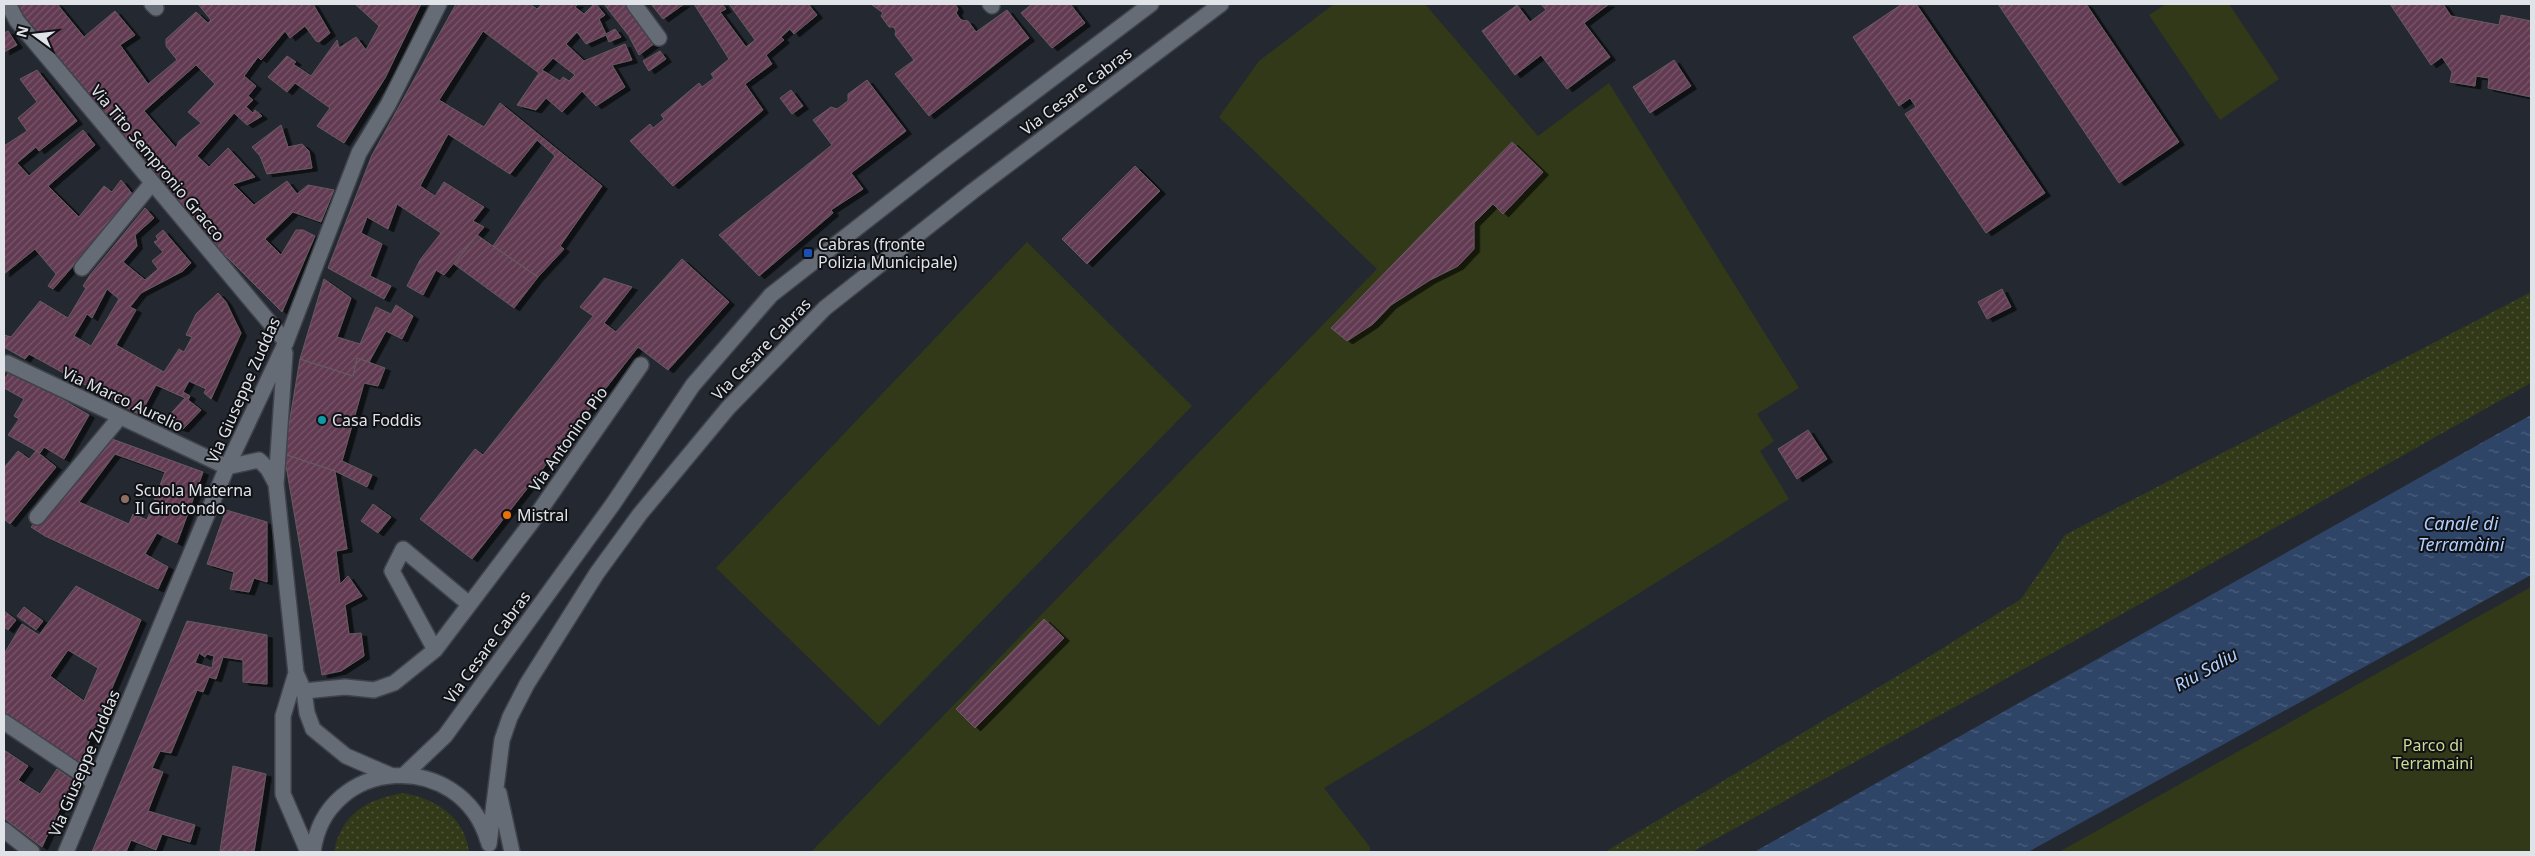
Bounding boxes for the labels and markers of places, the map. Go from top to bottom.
place label: Cabras (fronte Polizia Municipale) [818,233,958,273]
marker: Cabras (fronte Polizia Municipale) [802,247,814,259]
place label: Casa Foddis [332,409,421,431]
marker: Casa Foddis [316,414,328,426]
place label: Scuola Materna Il Girotondo [135,479,252,519]
marker: Scuola Materna Il Girotondo [119,493,131,505]
place label: Mistral [517,504,568,526]
marker: Mistral [501,509,513,521]

